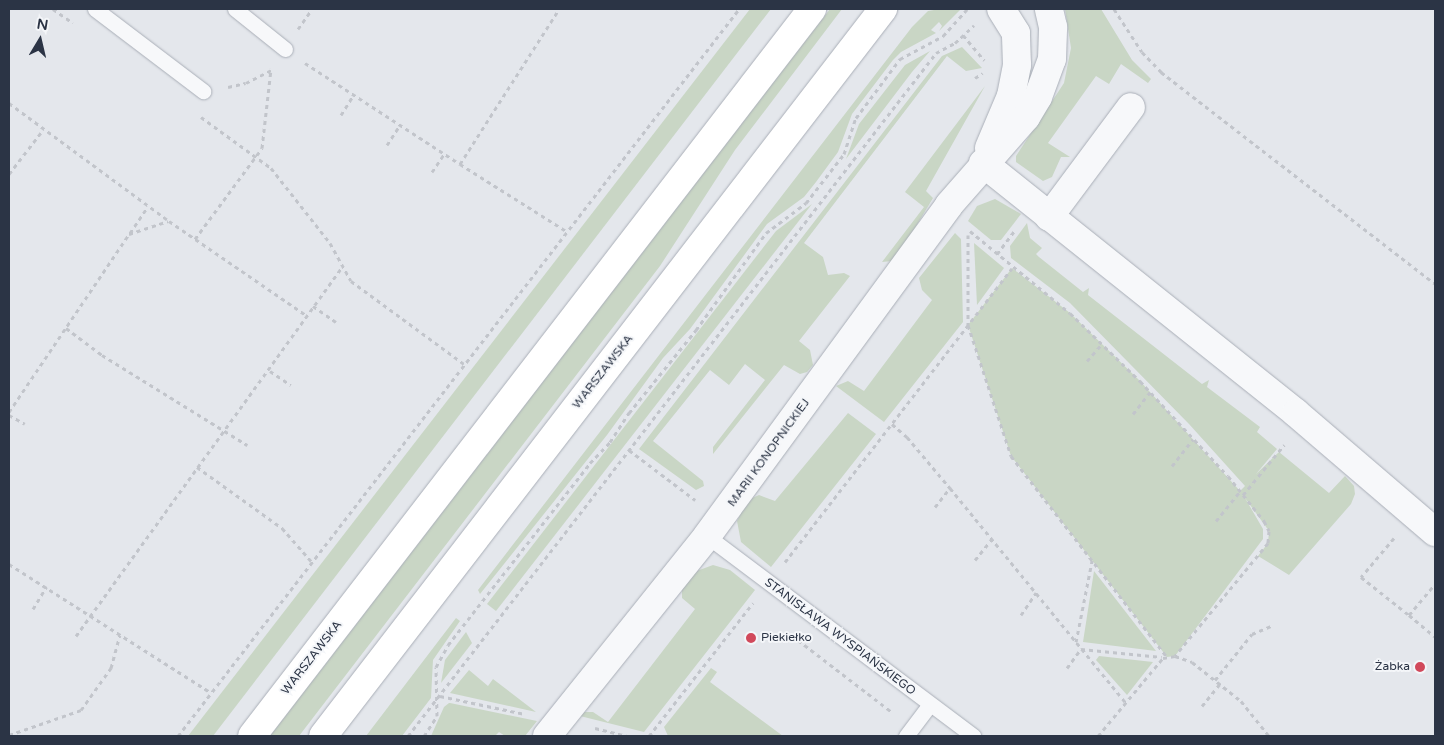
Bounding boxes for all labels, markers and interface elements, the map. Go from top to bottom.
north arrow [15,15,65,65]
text: N [36,15,49,34]
street label: WARSZAWSKA [570,332,636,412]
street label: MARII KONOPNICKIEJ [725,396,813,510]
street label: STANISŁAWA WYSPIAŃSKIEGO [762,575,918,699]
street label: WARSZAWSKA [279,618,345,698]
place label: Piekiełko [761,631,812,645]
marker: Piekiełko [745,632,757,644]
place label: Żabka [1375,660,1410,674]
marker: Żabka [1414,661,1426,673]

